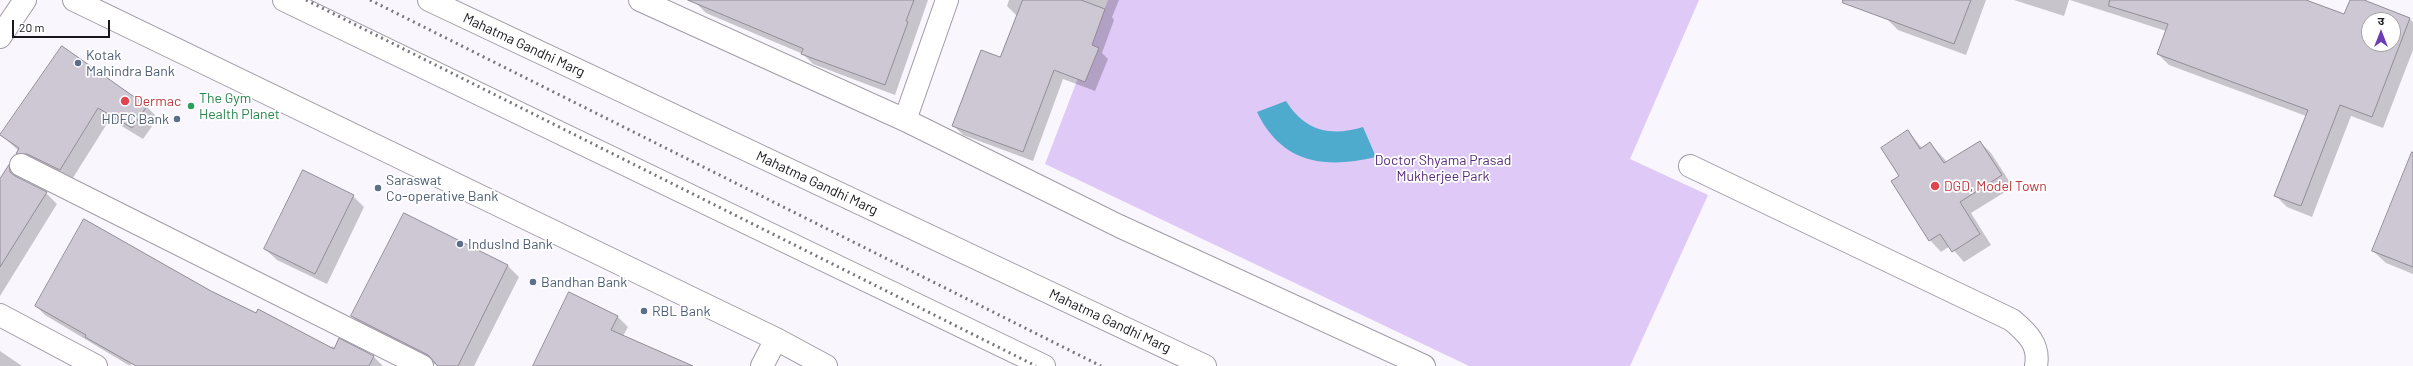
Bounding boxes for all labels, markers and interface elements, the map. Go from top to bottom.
street label: Mahatma Gandhi Marg [460,9,588,81]
scale bar [14,12,112,38]
north arrow [2361,12,2401,52]
text: उ [2378,14,2384,27]
text: 20 m [19,20,45,34]
place label: Kotak Mahindra Bank [86,47,175,80]
marker: Kotak Mahindra Bank [73,58,83,68]
place label: The Gym Health Planet [199,90,280,122]
place label: Dermac [134,93,181,109]
marker: Dermac [119,95,131,107]
marker: The Gym Health Planet [186,101,196,111]
place label: HDFC Bank [102,111,169,127]
marker: HDFC Bank [172,114,182,124]
street label: Mahatma Gandhi Marg [753,147,881,219]
park label: Doctor Shyama Prasad Mukherjee Park [1375,152,1511,184]
place label: Saraswat Co-operative Bank [386,172,498,204]
place label: DGD, Model Town [1944,178,2047,194]
marker: DGD, Model Town [1929,180,1941,192]
marker: Saraswat Co-operative Bank [373,183,383,193]
place label: IndusInd Bank [468,236,553,252]
marker: IndusInd Bank [455,239,465,249]
place label: Bandhan Bank [541,274,627,290]
marker: Bandhan Bank [528,277,538,287]
street label: Mahatma Gandhi Marg [1046,285,1174,357]
place label: RBL Bank [652,303,710,319]
marker: RBL Bank [639,306,649,316]

